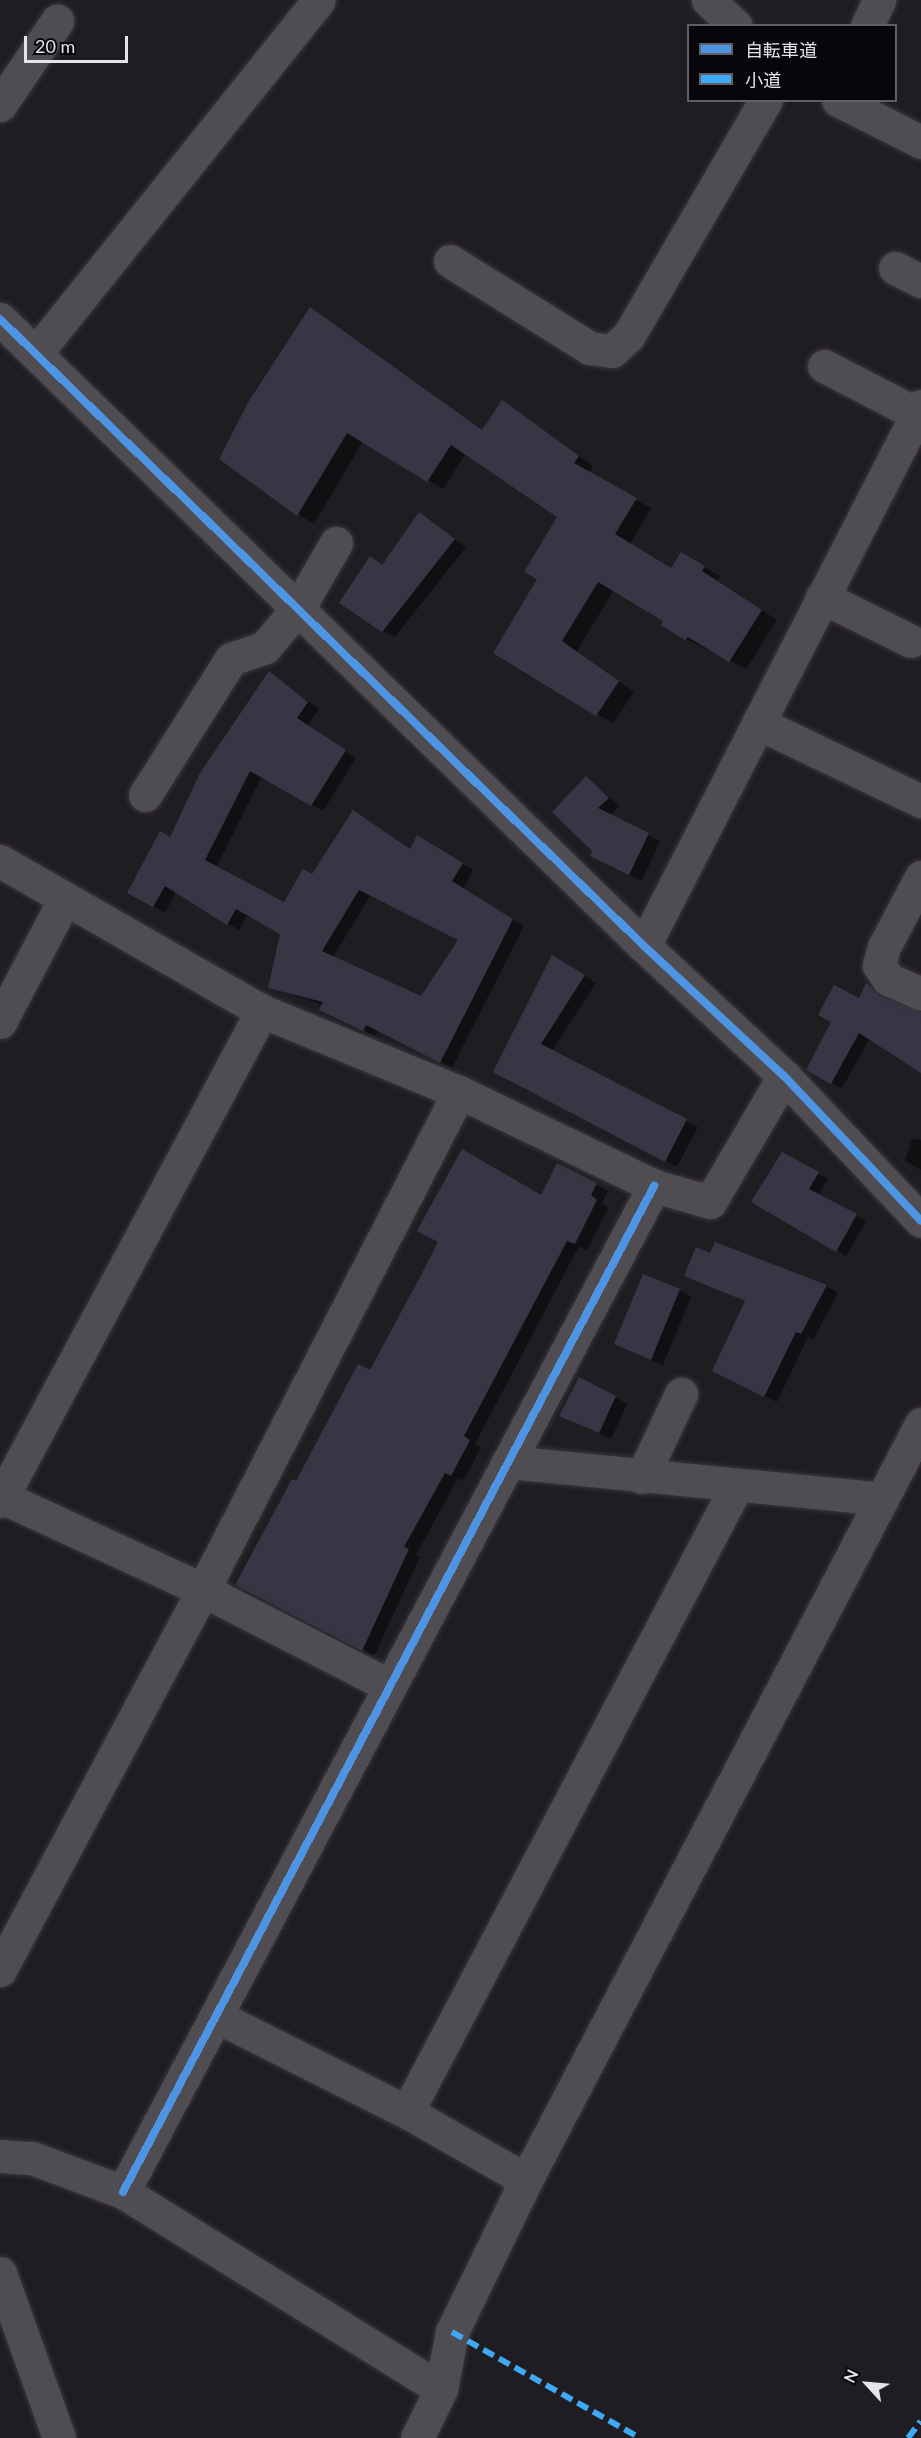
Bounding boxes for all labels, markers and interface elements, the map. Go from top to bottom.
scale bar [27,24,130,62]
legend [687,24,897,102]
text: 20 m [35,35,75,57]
text: 自転車道 [745,39,817,61]
text: 小道 [745,69,781,91]
north arrow [837,2354,897,2414]
text: N [839,2366,862,2386]

